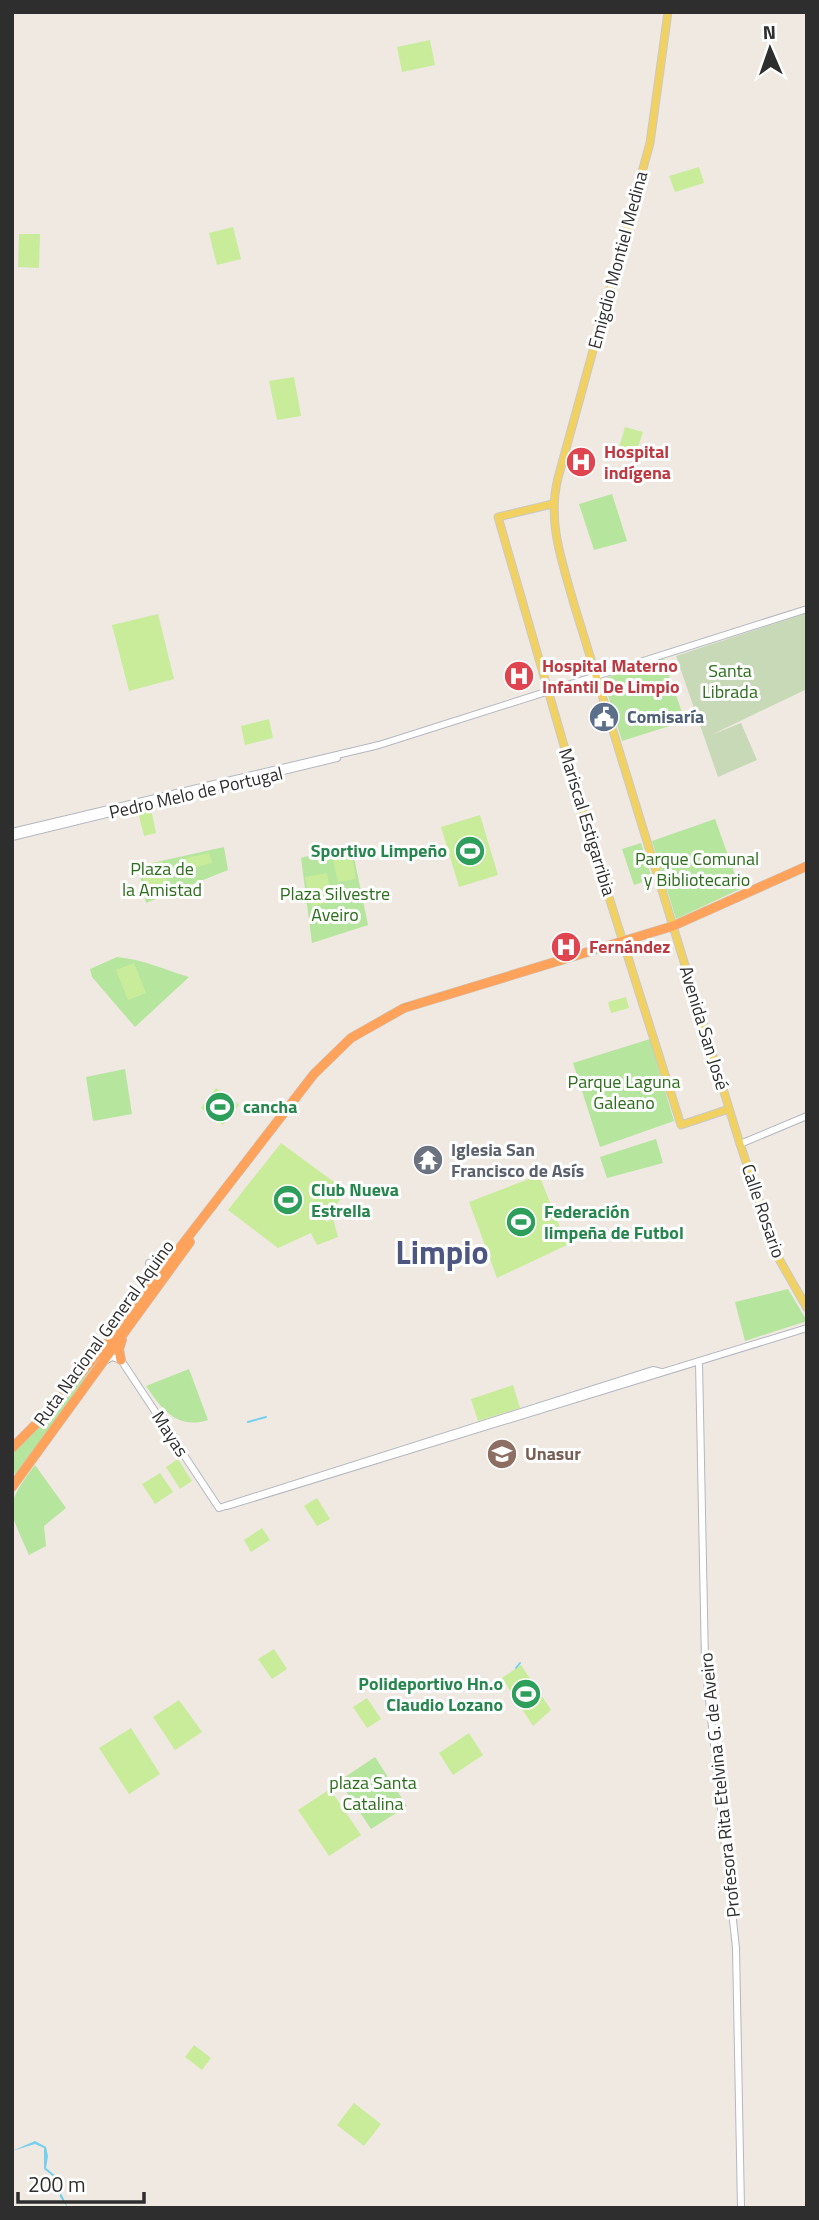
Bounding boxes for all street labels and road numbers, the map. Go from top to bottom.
street label: Emigdio Montiel Medina [581,168,654,352]
street label: Mariscal Estigarribia [552,745,623,899]
street label: Pedro Melo de Portugal [106,759,285,826]
street label: Avenida San José [673,962,736,1093]
street label: Calle Rosario [735,1160,792,1261]
street label: Ruta Nacional General Aquino [27,1234,180,1431]
street label: Mayas [145,1405,195,1462]
street label: Profesora Rita Etelvina G. de Aveiro [692,1651,747,1919]

